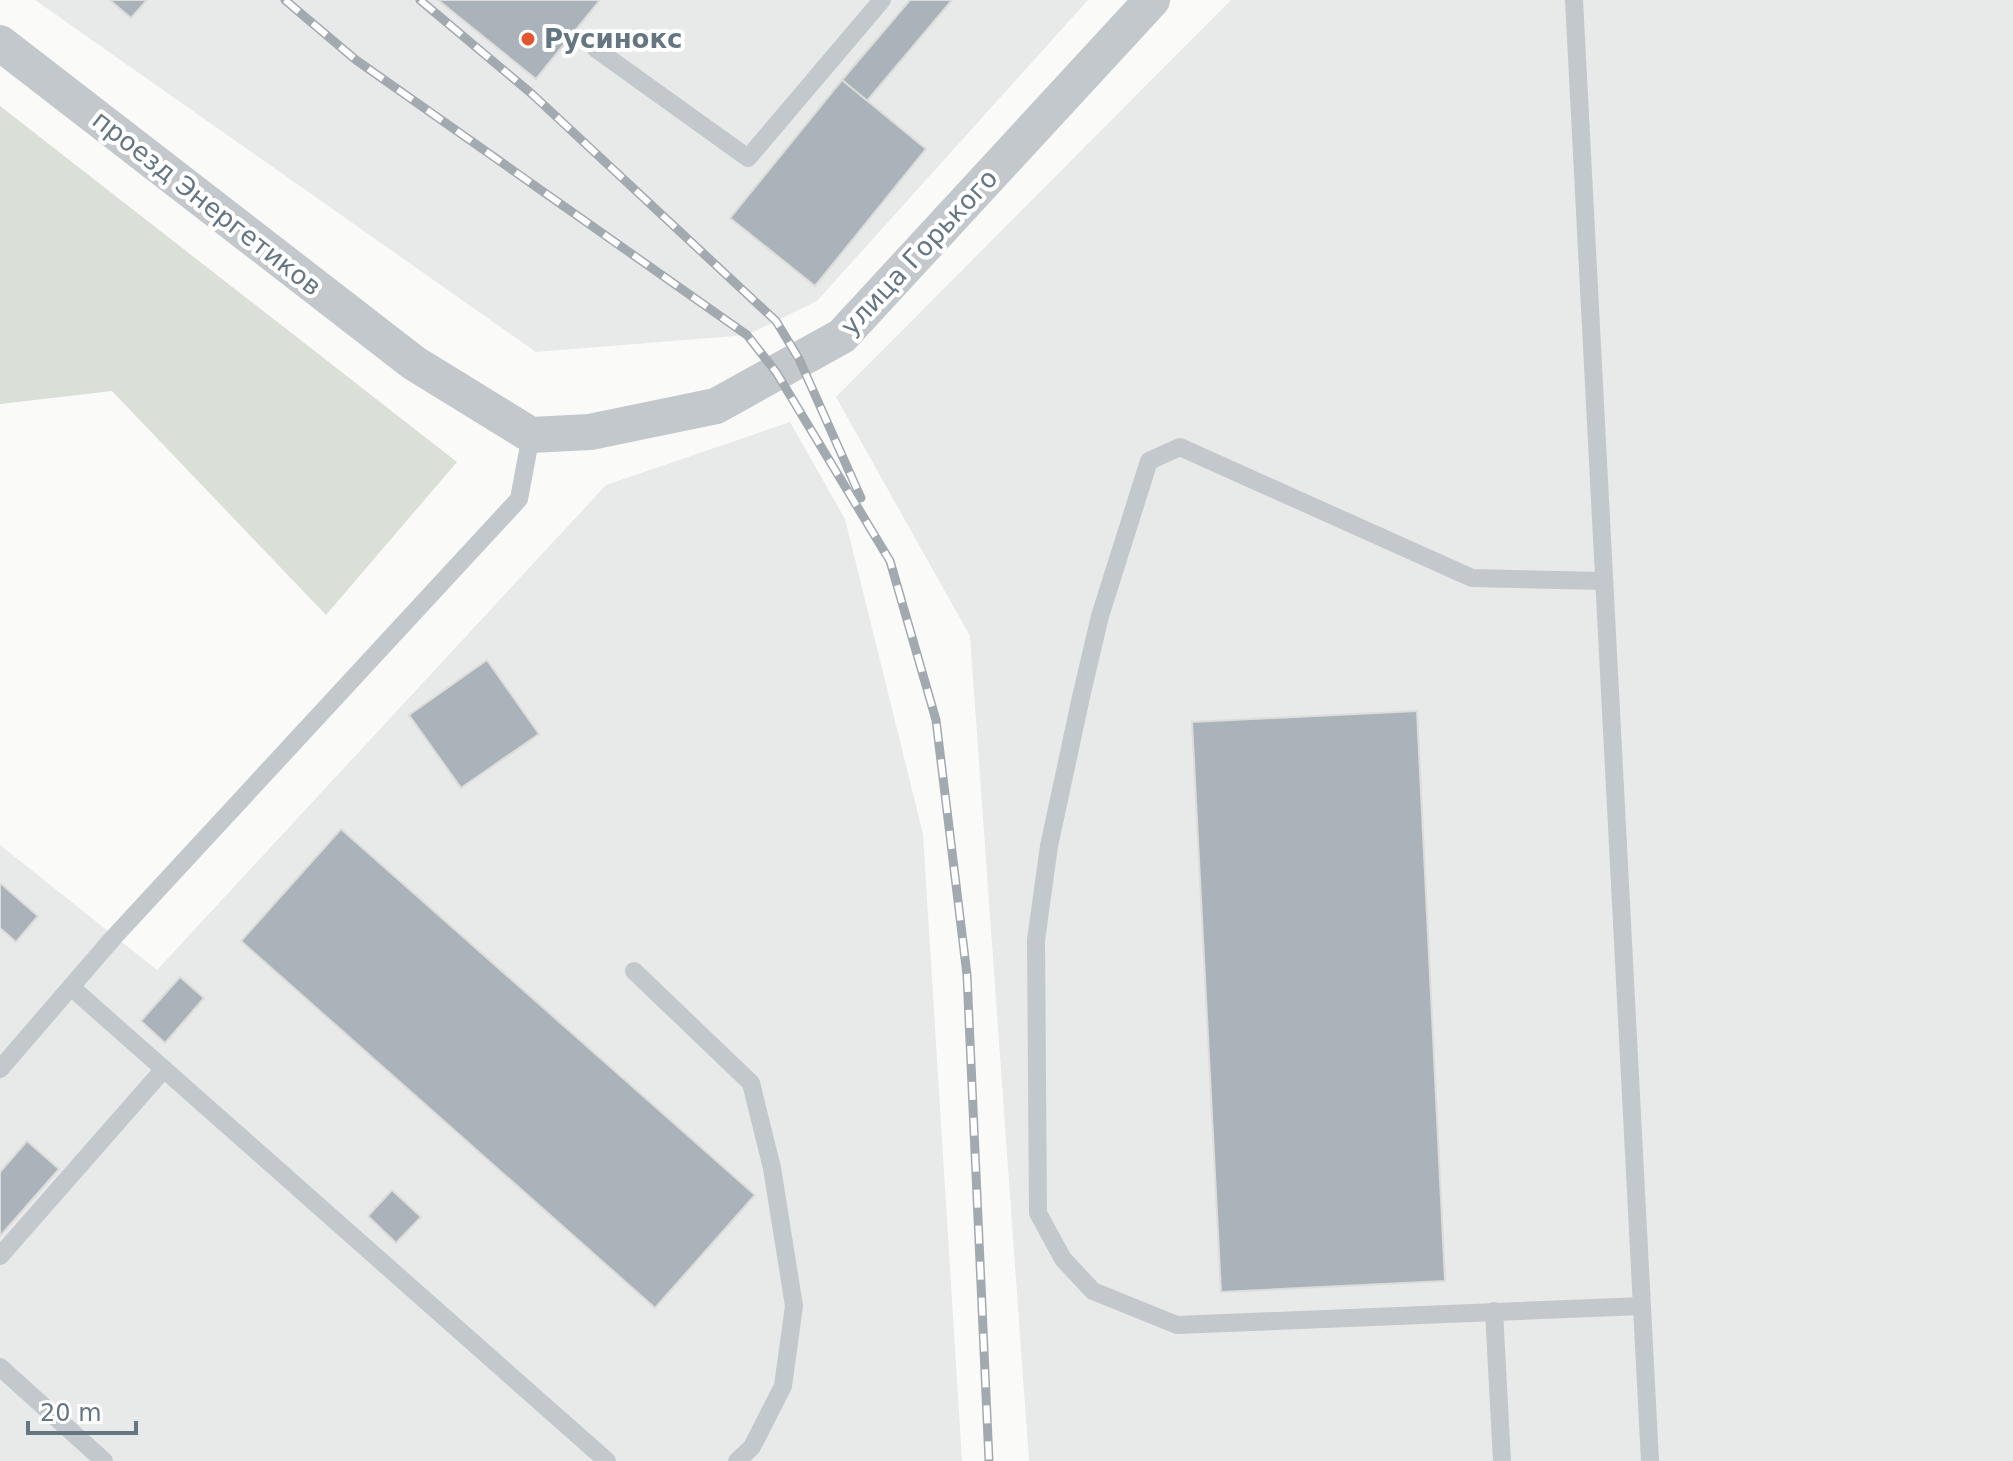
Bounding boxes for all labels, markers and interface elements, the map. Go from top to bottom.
place label: Русинокс [544,24,683,54]
marker: Русинокс [519,30,537,48]
street label: проезд Энергетиков [87,104,327,302]
street label: улица Горького [835,163,1003,341]
scale bar [28,1385,136,1435]
text: 20 m [40,1399,102,1427]

